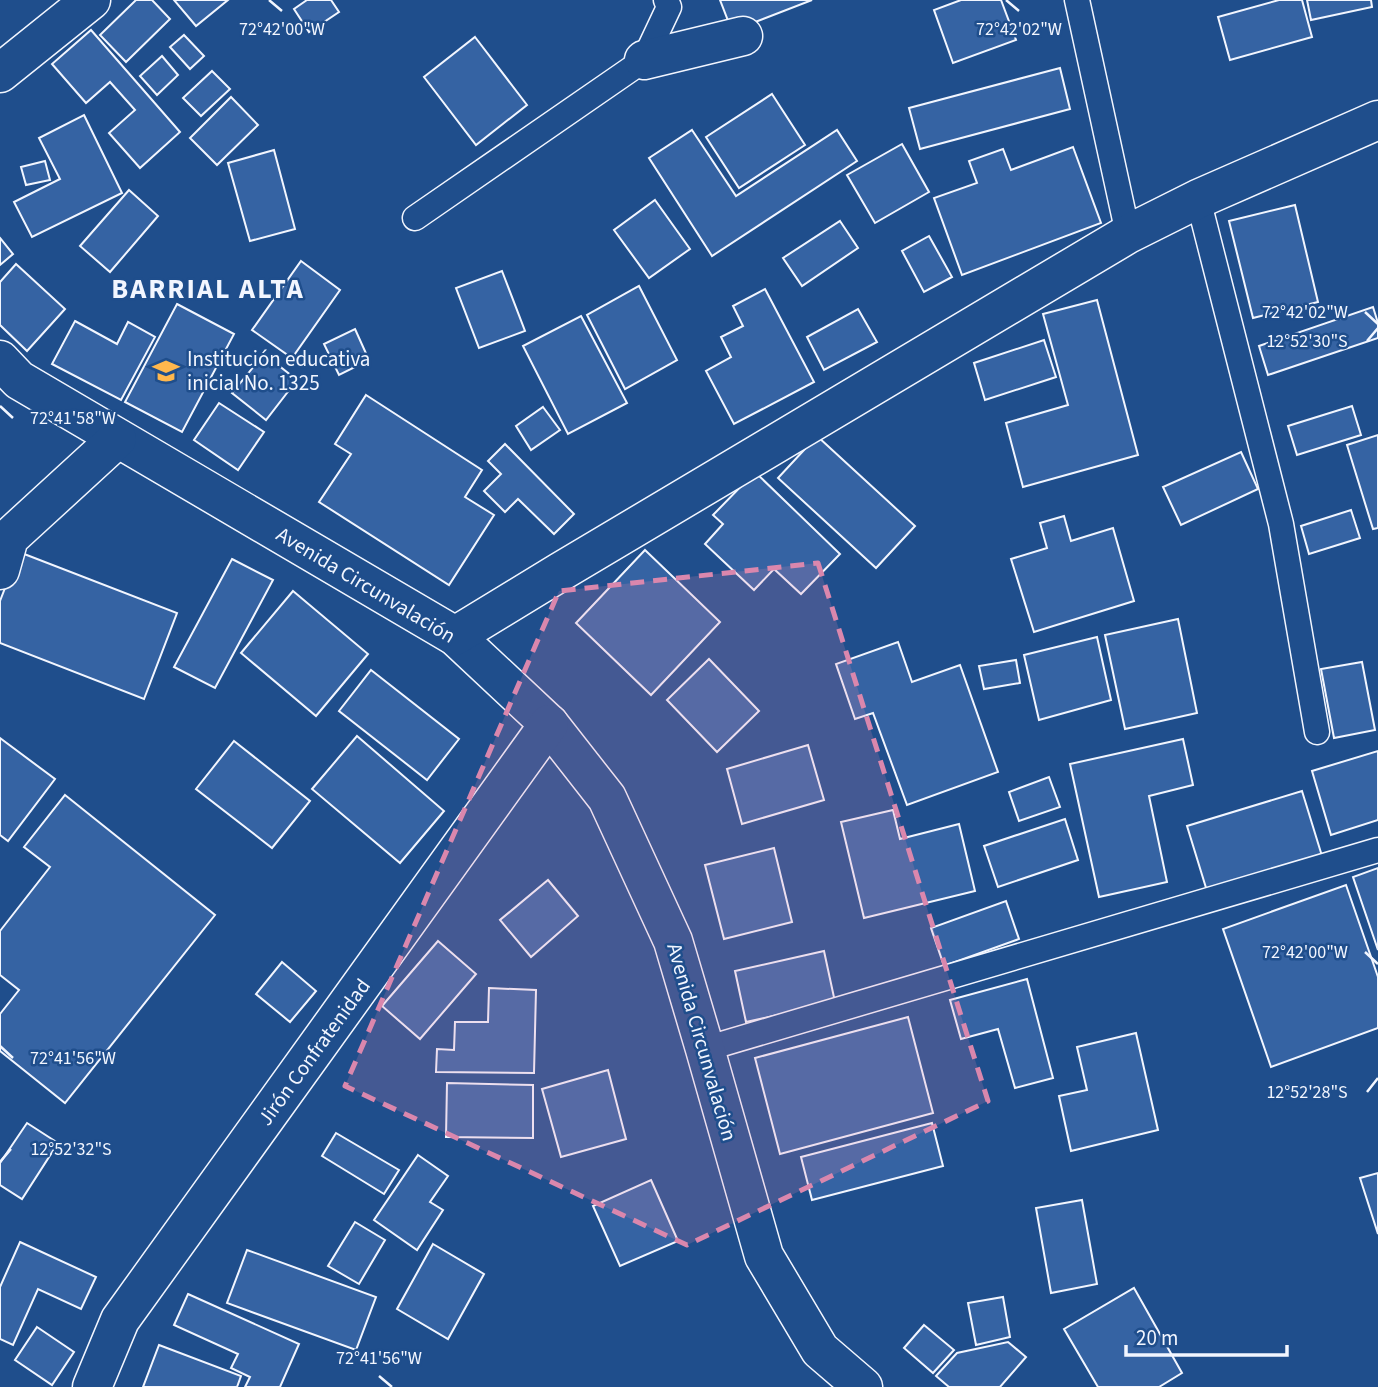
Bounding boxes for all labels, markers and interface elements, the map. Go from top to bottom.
text: 72°42'00"W [239,17,325,42]
text: 72°42'02"W [976,17,1062,42]
district label: BARRIAL ALTA [111,269,305,309]
text: 72°42'02"W [1262,300,1348,325]
text: 12°52'30"S [1266,329,1348,354]
place label: Institución educativa inicial No. 1325 [187,344,370,398]
school or university icon: Institución educativa inicial No. 1325 [151,356,181,386]
text: 72°41'58"W [30,406,116,431]
street label: Avenida Circunvalación [271,519,461,651]
street label: Avenida Circunvalación [659,939,745,1145]
text: 72°42'00"W [1262,940,1348,965]
street label: Jirón Confratenidad [250,972,378,1132]
text: 72°41'56"W [30,1046,116,1071]
text: 12°52'28"S [1266,1080,1348,1105]
text: 12°52'32"S [30,1137,112,1162]
scale bar [1126,1314,1287,1358]
text: 20 m [1136,1323,1178,1353]
text: 72°41'56"W [336,1346,422,1371]

